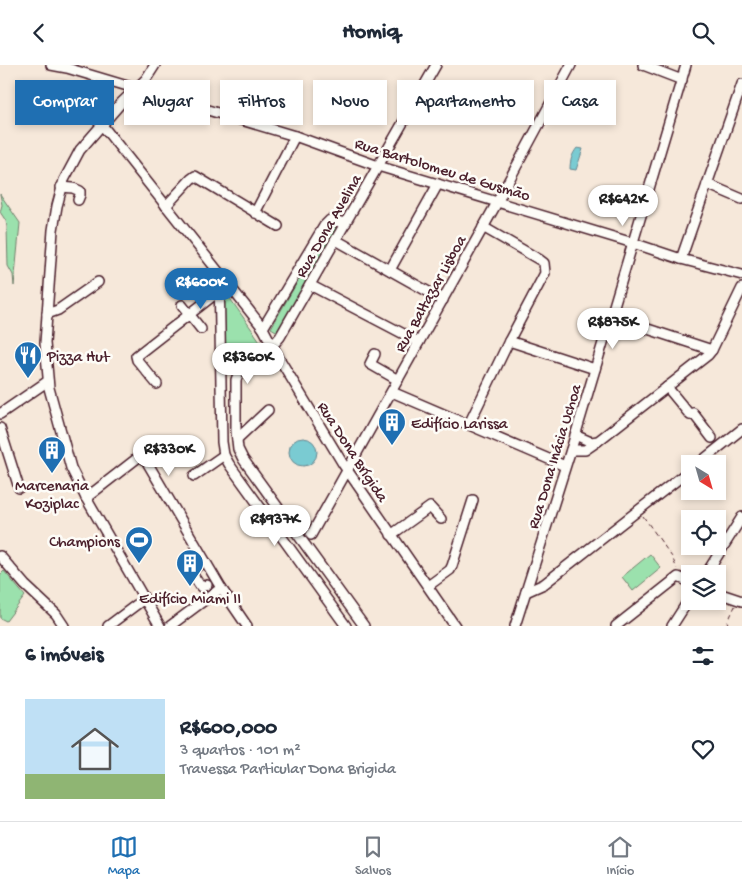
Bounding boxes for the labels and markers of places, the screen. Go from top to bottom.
pin: R$642K [582,185,664,227]
pin: R$600K [160,267,242,310]
pin: R$875K [572,307,654,350]
restaurant icon: Pizza Hut [13,340,43,379]
pin: R$360K [207,343,289,385]
place label: Pizza Hut [46,349,111,368]
building icon: Edifício Larissa [377,407,407,446]
place label: Edifício Larissa [411,416,509,435]
building icon: Marcenaria Koziplac [37,435,67,474]
pin: R$330K [128,435,210,477]
place label: Marcenaria Koziplac [15,478,90,515]
pin: R$937K [234,505,316,547]
sports icon: Champions [124,525,154,564]
place label: Champions [49,534,121,553]
building icon: Edifício Miami II [175,548,205,587]
place label: Edifício Miami II [139,591,241,610]

